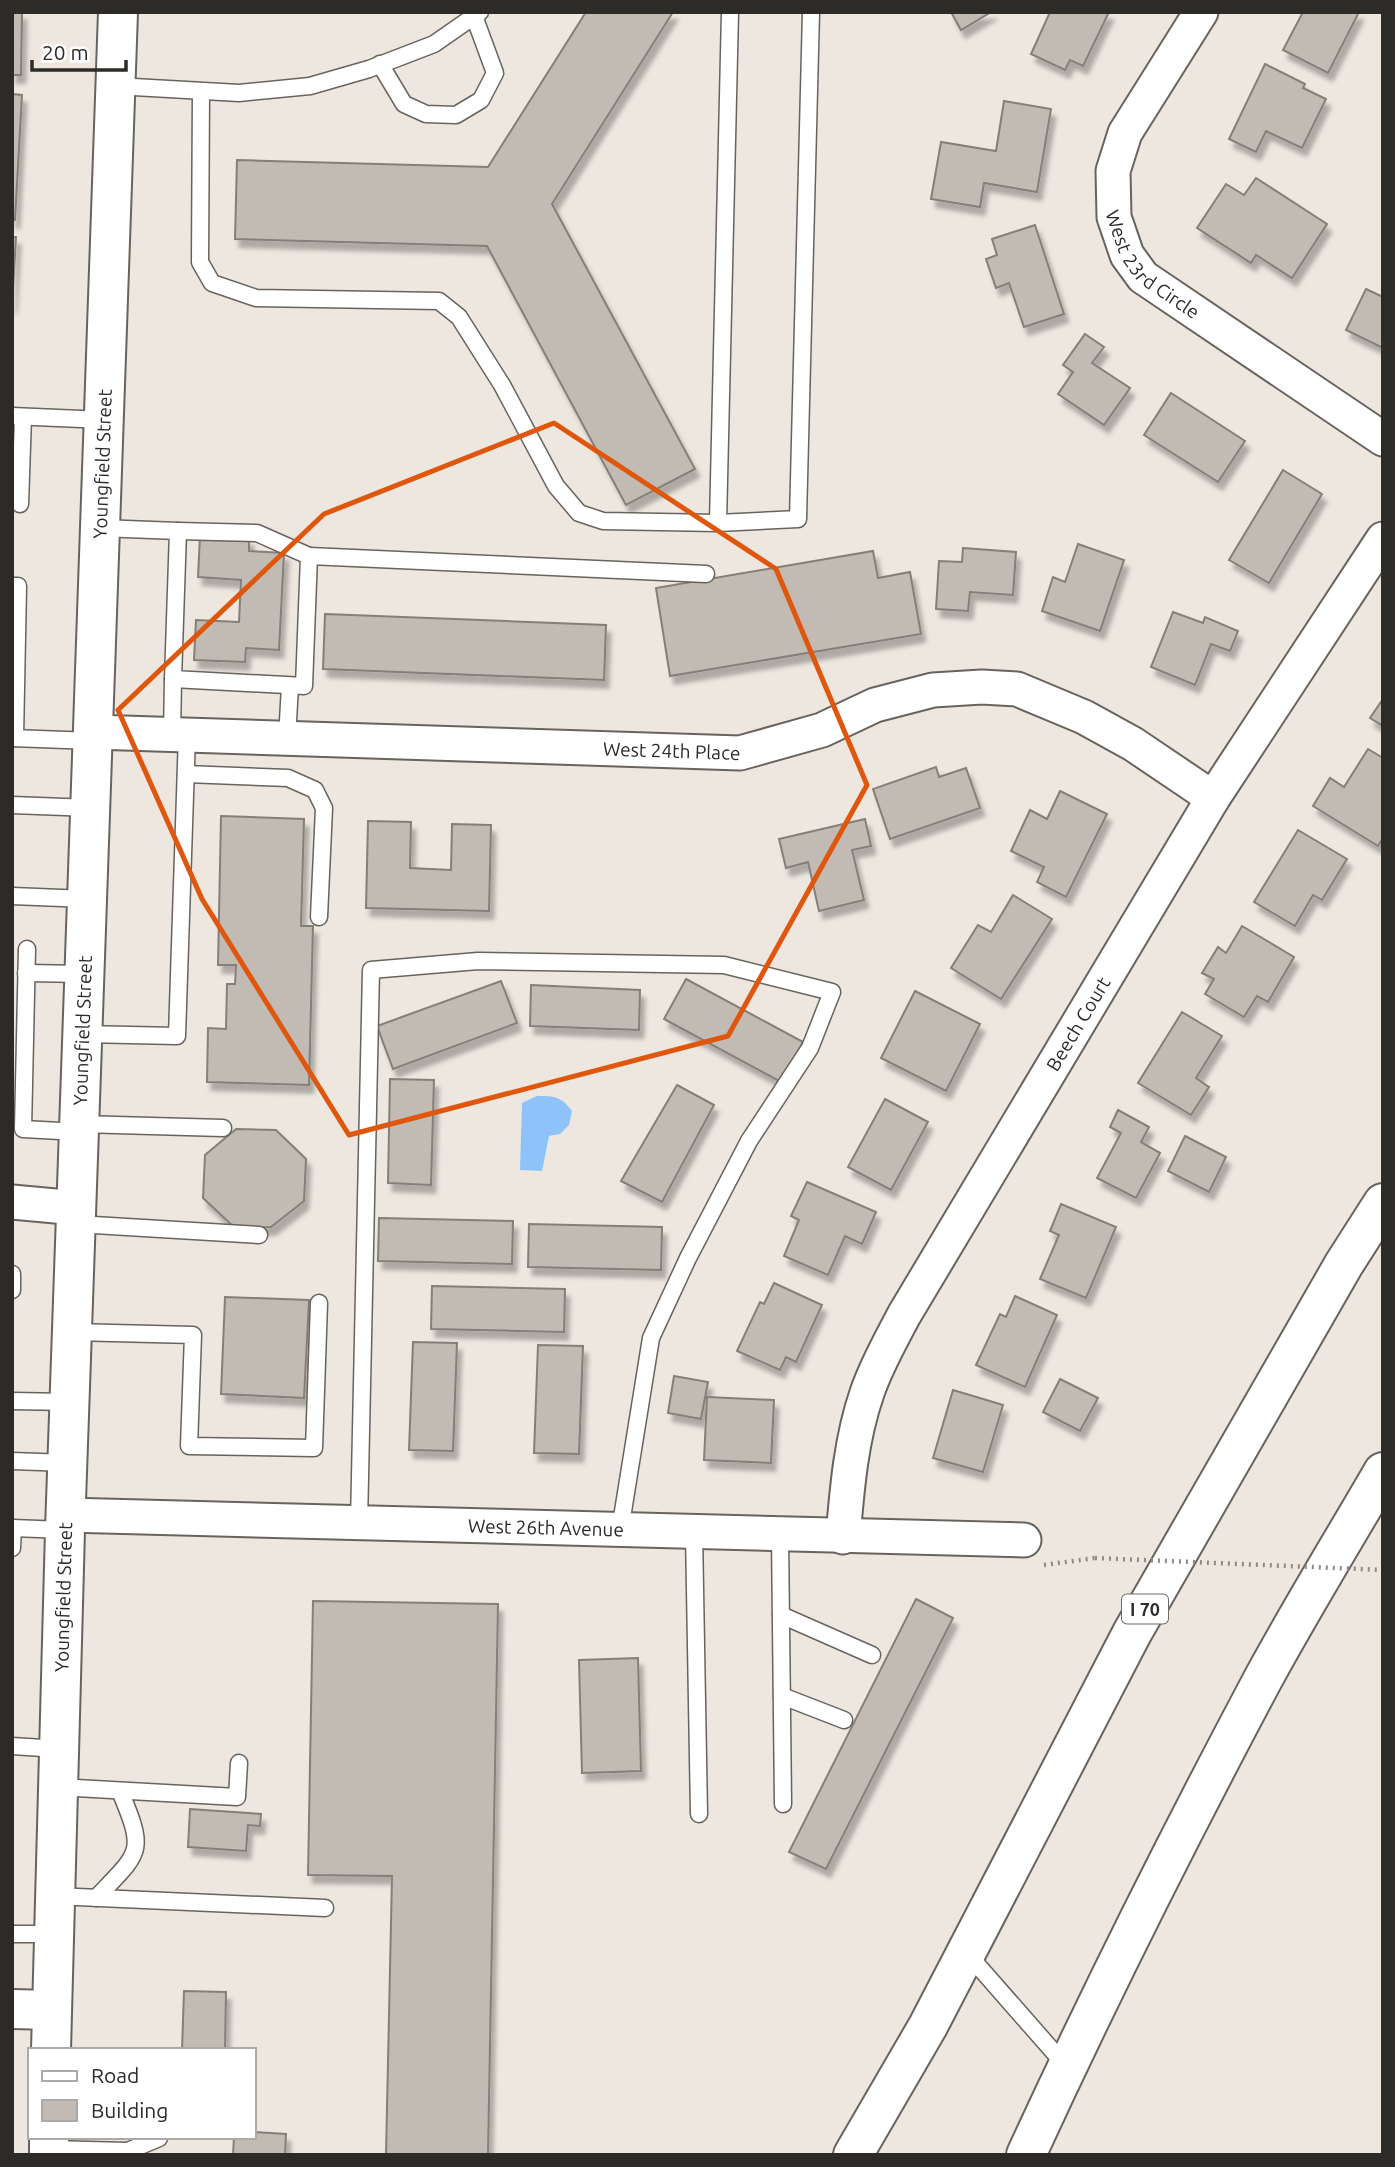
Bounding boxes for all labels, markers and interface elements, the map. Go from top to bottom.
scale bar [32,28,126,72]
text: 20 m [42,40,89,64]
street label: West 23rd Circle [1101,207,1204,323]
street label: Youngfield Street [89,388,116,539]
street label: West 24th Place [603,738,741,764]
street label: Youngfield Street [69,955,96,1106]
street label: Beech Court [1042,972,1115,1075]
street label: West 26th Avenue [468,1514,624,1541]
street label: Youngfield Street [50,1521,76,1672]
road number: I 70 [1122,1594,1168,1624]
legend [28,2048,256,2139]
text: Road [91,2063,139,2087]
text: Building [91,2098,168,2122]

